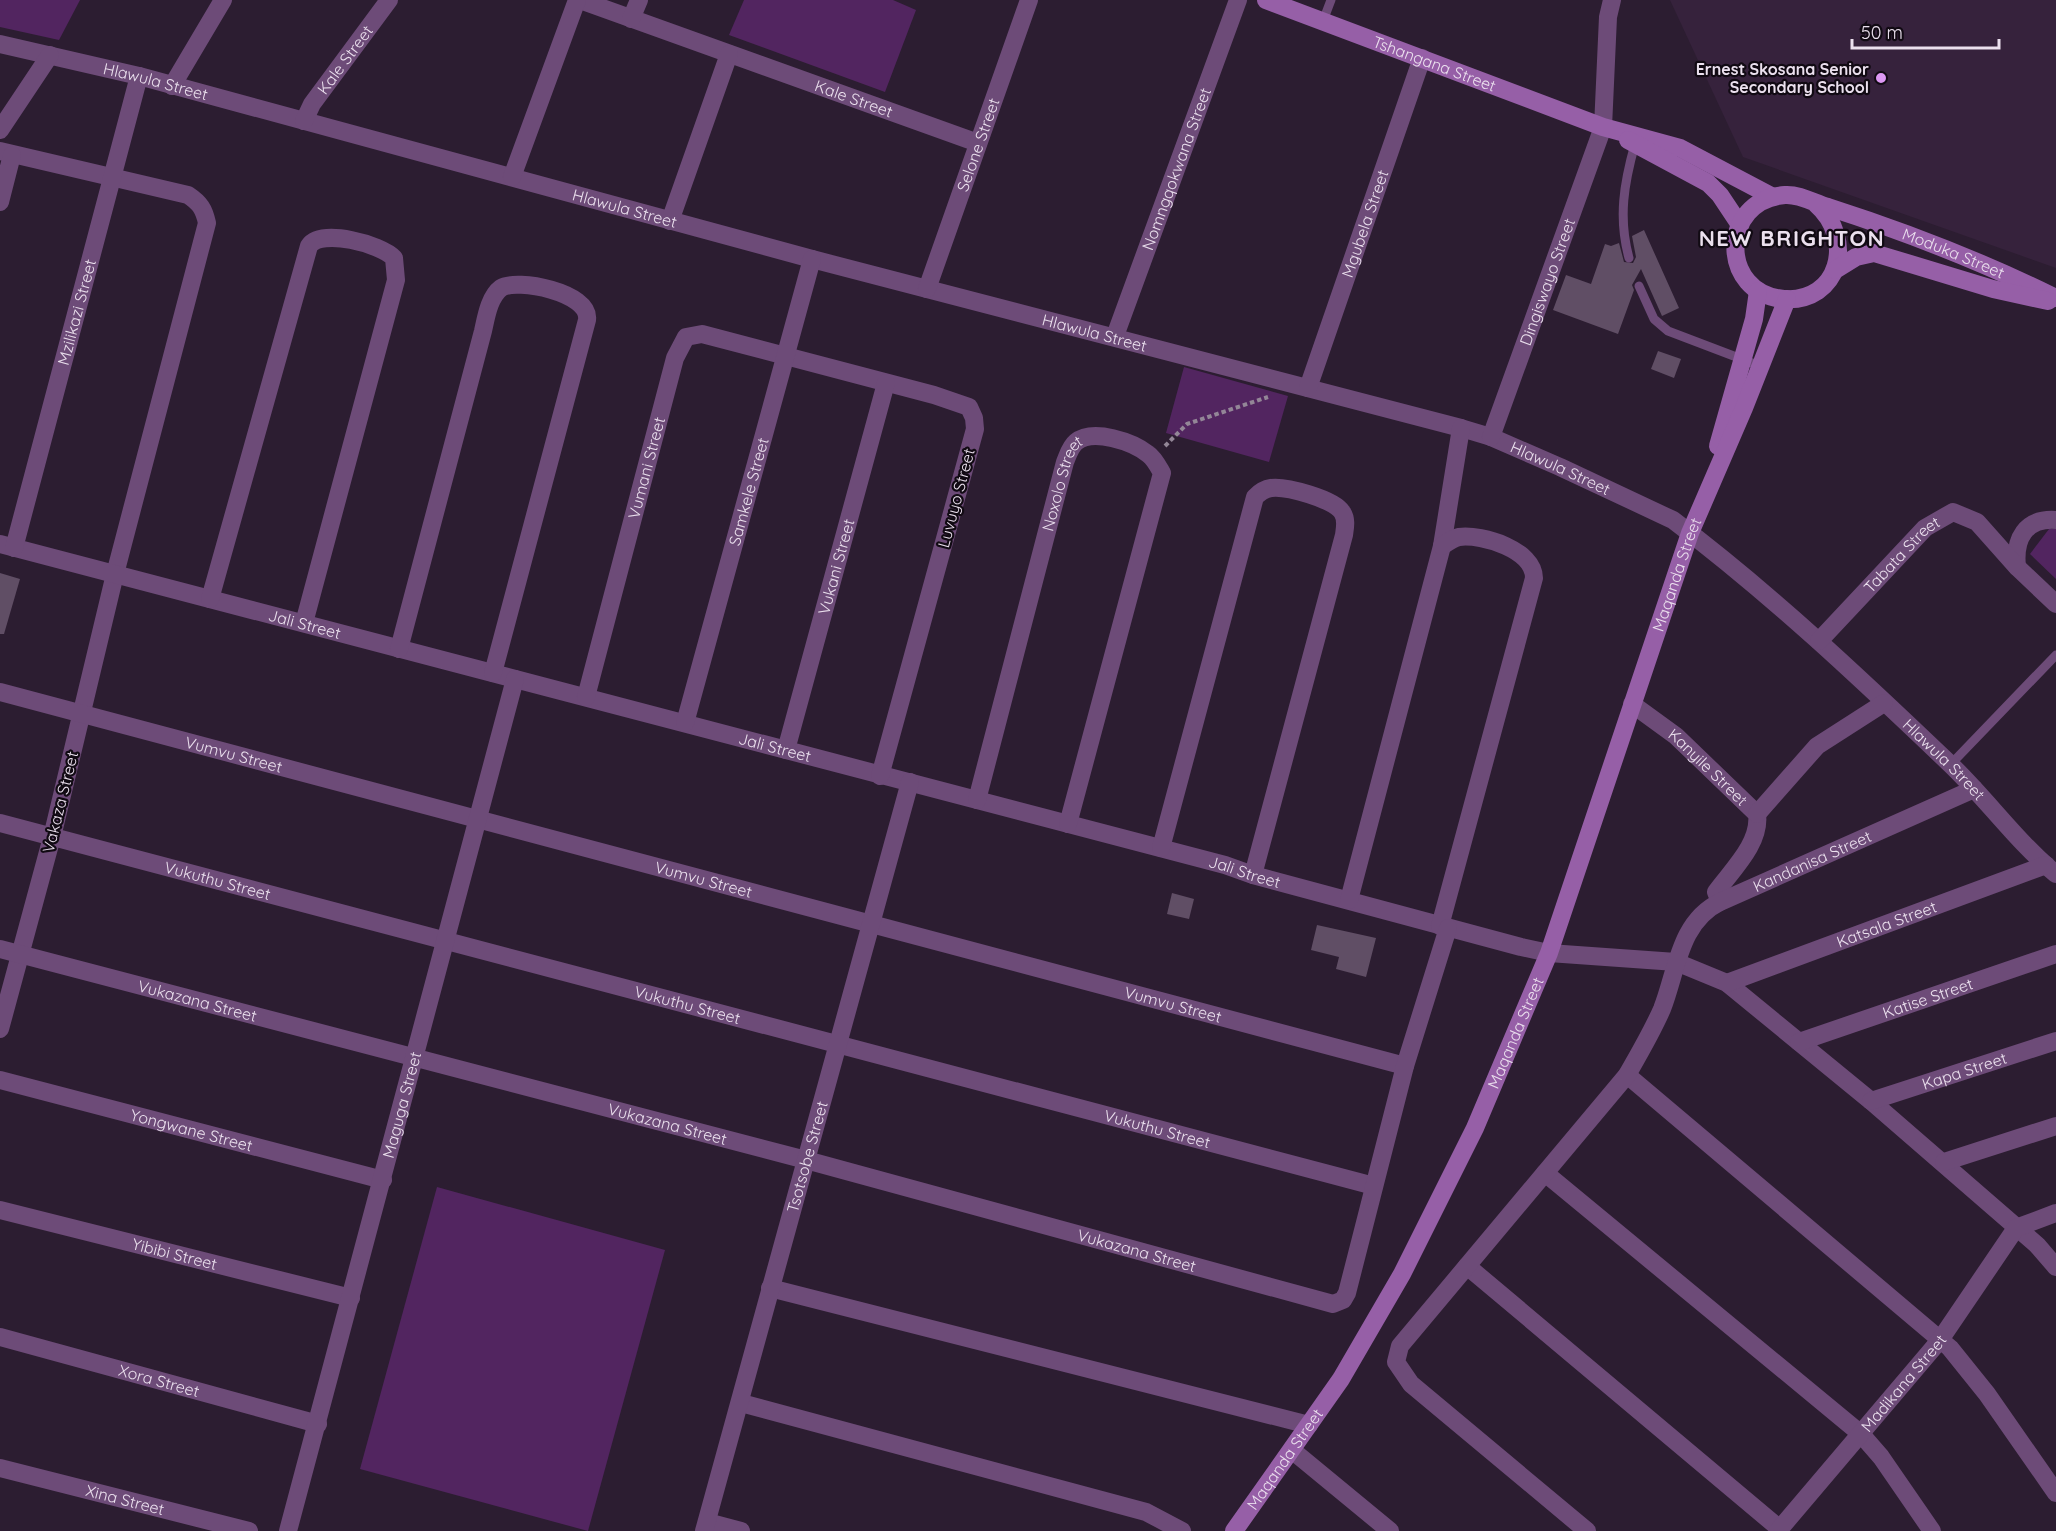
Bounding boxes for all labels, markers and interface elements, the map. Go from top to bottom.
scale bar [1852,12,1999,50]
street label: Kale Street [313,21,377,98]
text: 50 m [1861,21,1903,44]
street label: Tshangana Street [1370,31,1499,96]
street label: Hlawula Street [101,58,210,104]
place label: Ernest Skosana Senior Secondary School [1696,59,1869,97]
marker: Ernest Skosana Senior Secondary School [1874,71,1888,85]
street label: Kale Street [812,75,895,122]
street label: Nomngqokwana Street [1137,85,1215,253]
street label: Selone Street [952,95,1004,194]
street label: Mgubela Street [1337,167,1393,280]
street label: Hlawula Street [570,184,679,232]
street label: Dingiswayo Street [1515,216,1579,348]
street label: Moduka Street [1900,223,2008,283]
district label: NEW BRIGHTON [1699,224,1885,252]
street label: Mzilikazi Street [53,257,100,367]
street label: Hlawula Street [1040,309,1149,356]
street label: Vumani Street [623,415,669,521]
street label: Noxolo Street [1037,430,1086,533]
street label: Samkele Street [724,435,773,548]
street label: Hlawula Street [1507,437,1614,499]
street label: Luvuyo Street [933,446,979,550]
street label: Tabata Street [1859,512,1943,597]
street label: Maqanda Street [1648,514,1706,634]
street label: Vukani Street [813,516,859,617]
street label: Jali Street [266,605,343,643]
street label: Hlawula Street [1899,715,1989,804]
street label: Kanyile Street [1665,724,1752,810]
street label: Jali Street [736,728,813,766]
street label: Vumvu Street [183,732,285,777]
street label: Vakaza Street [38,749,82,855]
street label: Kandanisa Street [1750,826,1874,896]
street label: Jali Street [1207,851,1283,892]
street label: Vukuthu Street [162,857,273,904]
street label: Vumvu Street [653,857,754,902]
street label: Katsala Street [1834,896,1939,952]
street label: Katise Street [1880,973,1975,1023]
street label: Maqanda Street [1483,974,1548,1091]
street label: Vukazana Street [136,976,259,1026]
street label: Vukuthu Street [632,981,743,1028]
street label: Vumvu Street [1122,982,1224,1027]
street label: Kapa Street [1919,1048,2009,1094]
street label: Maguga Street [378,1049,425,1160]
street label: Vukazana Street [606,1099,729,1149]
street label: Tsotsobe Street [782,1099,832,1215]
street label: Yongwane Street [128,1104,255,1156]
street label: Vukuthu Street [1102,1105,1213,1152]
street label: Vukazana Street [1075,1225,1198,1276]
street label: Yibibi Street [130,1234,219,1274]
street label: Madikana Street [1857,1331,1951,1436]
street label: Xora Street [117,1360,202,1401]
street label: Maqanda Street [1242,1405,1327,1514]
street label: Xina Street [84,1480,166,1519]

